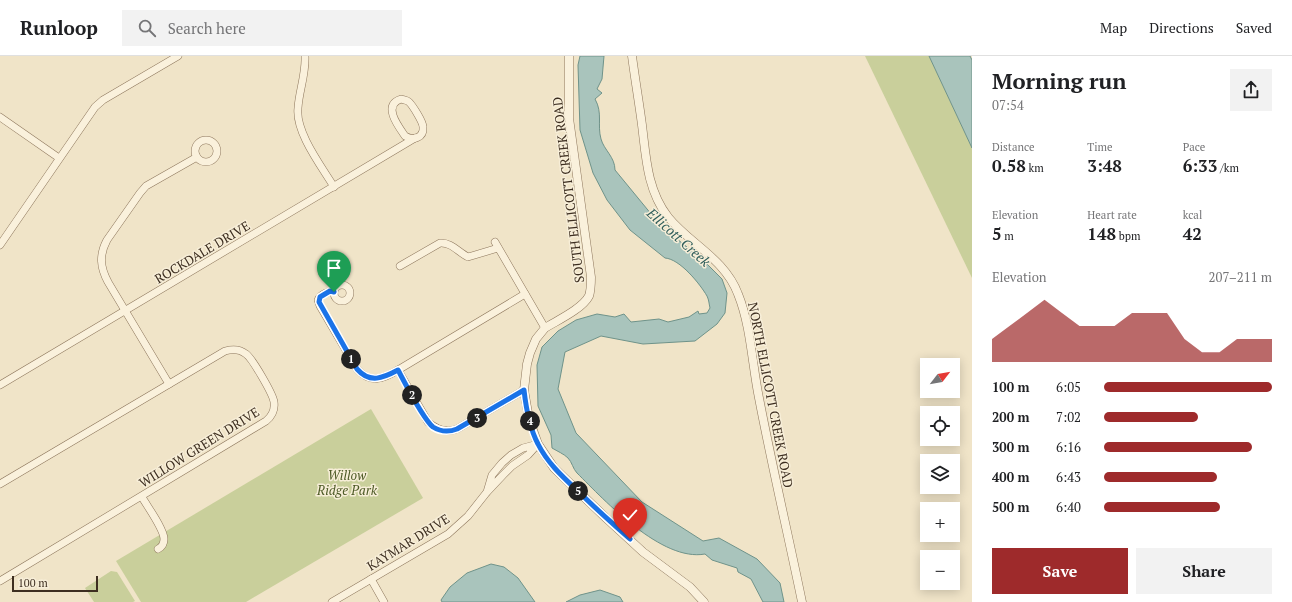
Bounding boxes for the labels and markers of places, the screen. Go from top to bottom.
pin [317,251,351,292]
pin: 1 [341,349,361,369]
pin: 2 [402,385,422,405]
pin: 3 [467,408,487,428]
pin: 4 [520,411,540,431]
pin: 5 [568,481,588,501]
pin [613,498,647,539]

